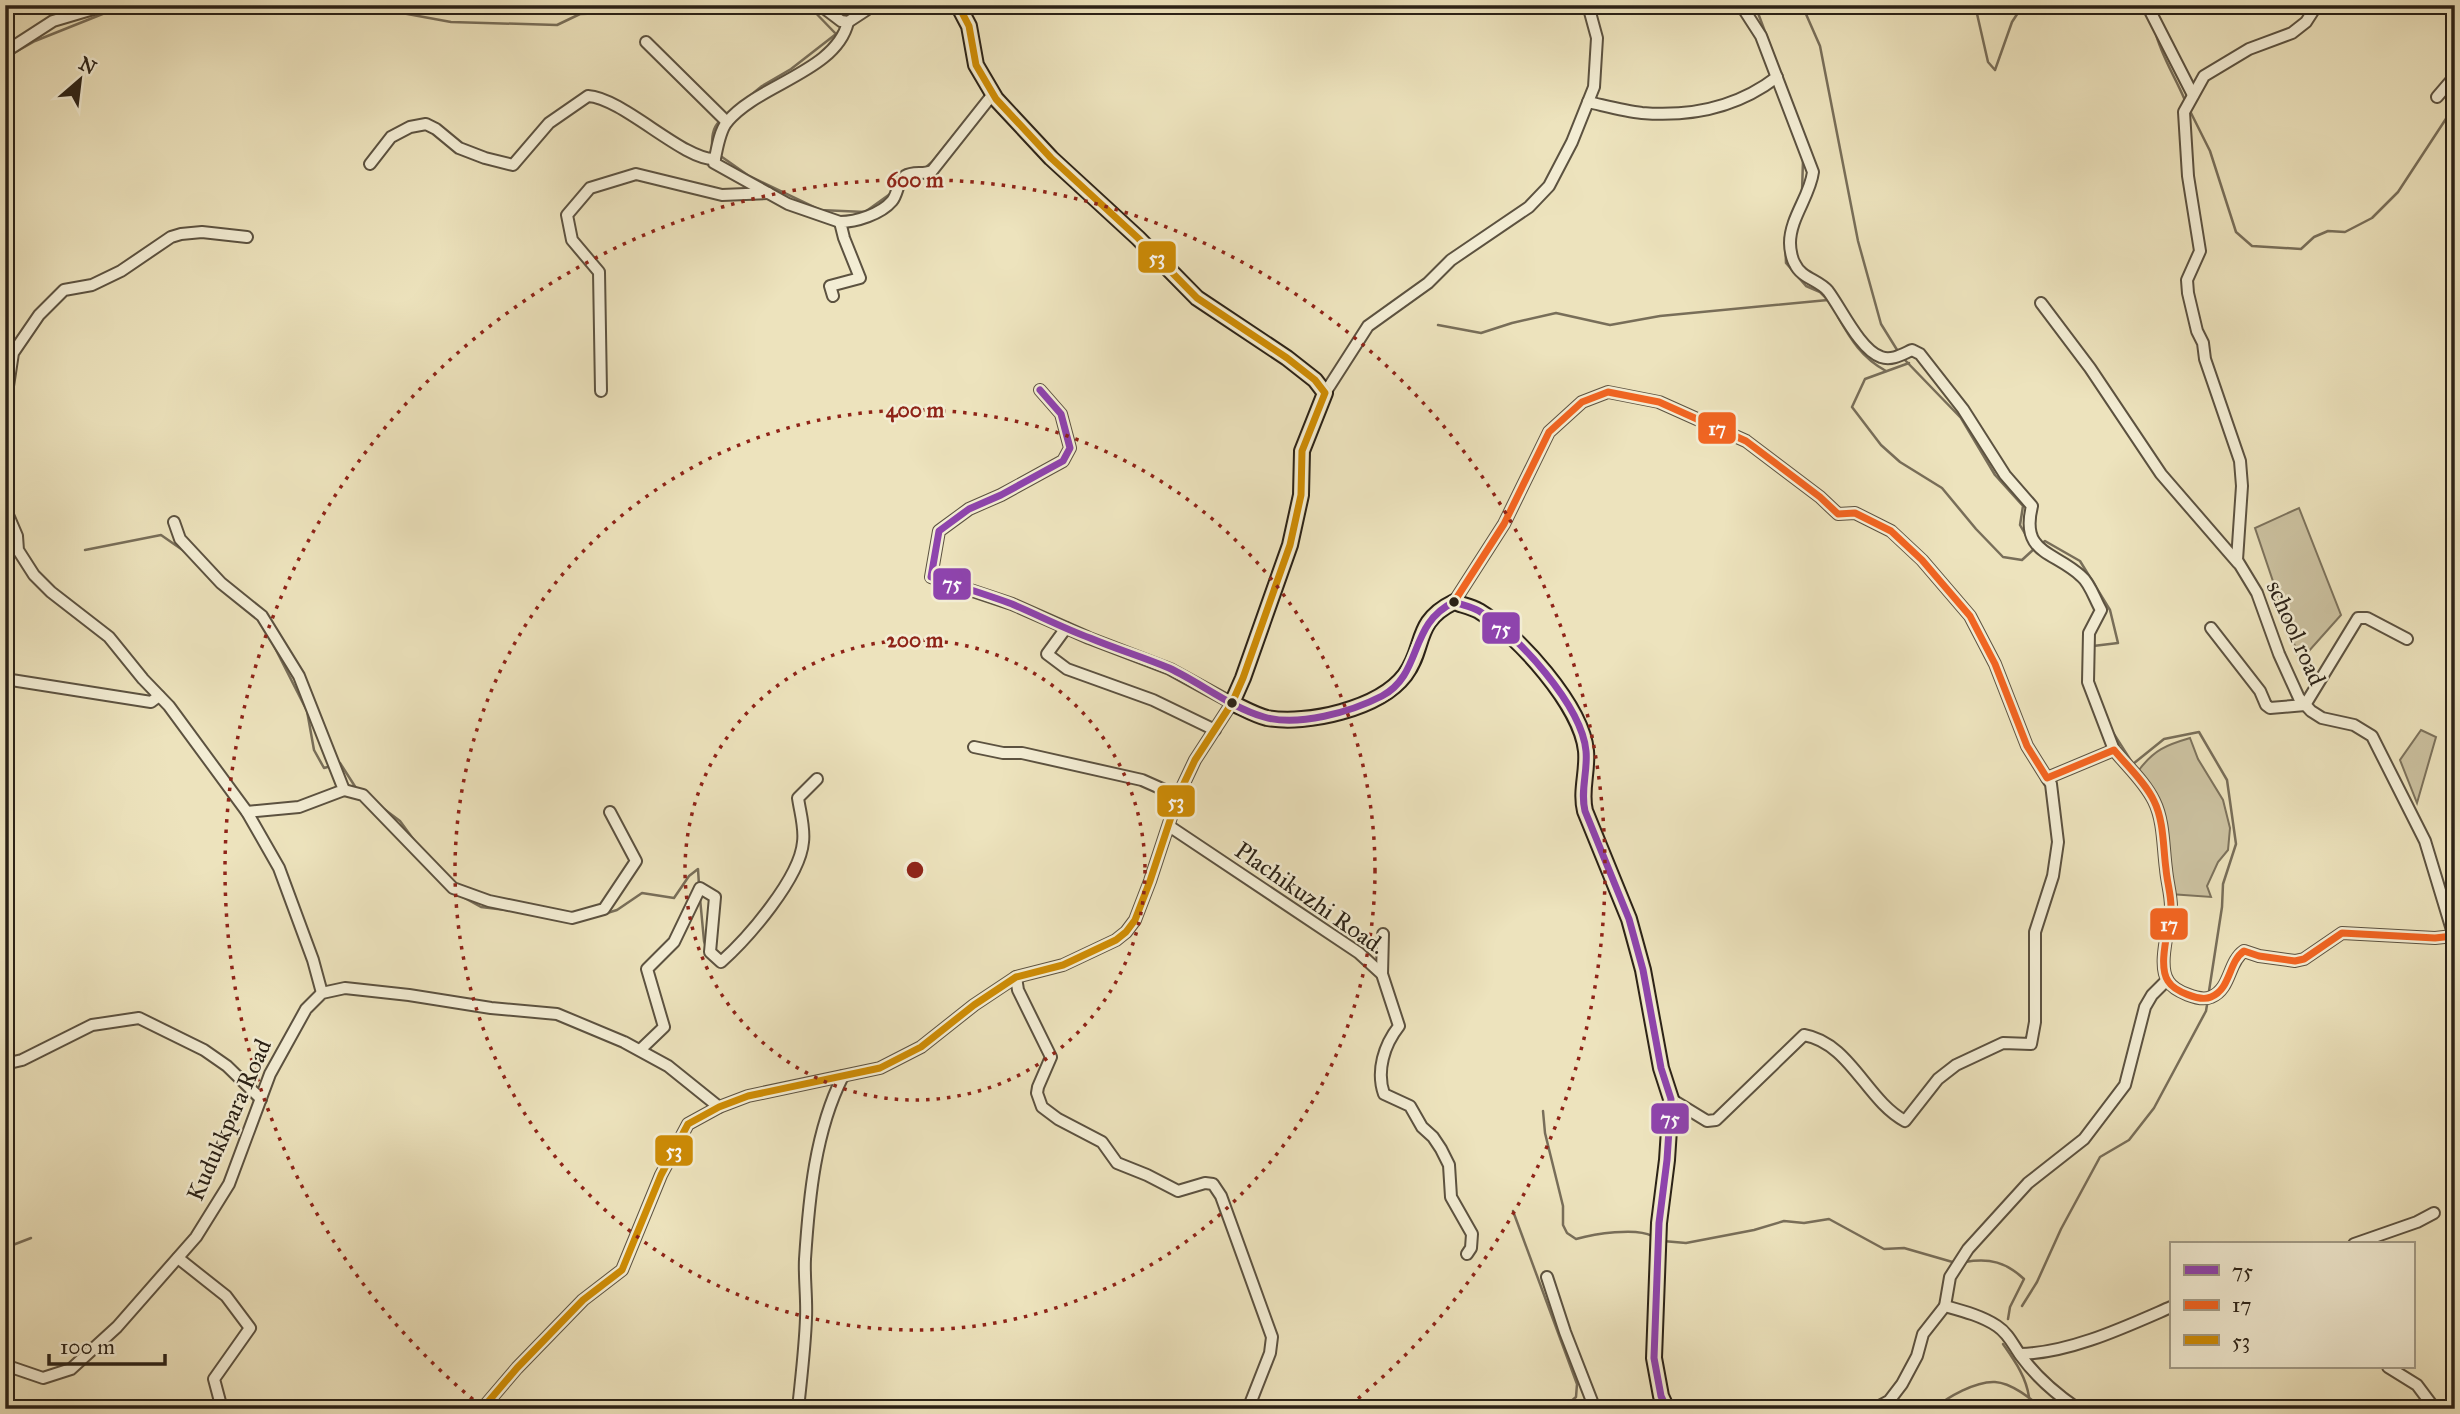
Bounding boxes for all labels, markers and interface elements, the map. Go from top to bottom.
north arrow [46,46,116,116]
text: N [75,51,100,79]
text: 600 m [886,167,944,193]
line badge: 53 [1137,240,1177,274]
text: 53 [1149,246,1165,270]
text: 400 m [886,397,945,423]
line badge: 17 [1697,411,1737,445]
text: 17 [1708,417,1726,440]
line badge: 75 [932,567,972,601]
text: 75 [943,572,962,595]
street label: school road [2260,576,2332,690]
unlabelled marker [1447,595,1461,609]
line badge: 75 [1481,611,1521,645]
text: 75 [1492,617,1511,640]
text: 200 m [887,627,944,653]
unlabelled marker [1225,696,1239,710]
line badge: 53 [1156,784,1196,818]
text: 53 [1168,790,1184,814]
street label: Plachikuzhi Road. [1229,835,1391,961]
centre of rings [903,858,927,882]
line badge: 17 [2149,907,2189,941]
text: 17 [2160,913,2178,936]
street label: Kudukkpara Road [180,1034,278,1206]
line badge: 75 [1650,1102,1690,1135]
text: 75 [1661,1107,1680,1130]
line badge: 53 [654,1134,694,1167]
text: 53 [666,1139,682,1163]
legend [2170,1242,2414,1368]
text: 75 [2232,1258,2253,1284]
text: 17 [2232,1292,2252,1318]
scale bar [49,1323,164,1367]
text: 53 [2232,1328,2250,1354]
text: 100 m [60,1334,115,1360]

